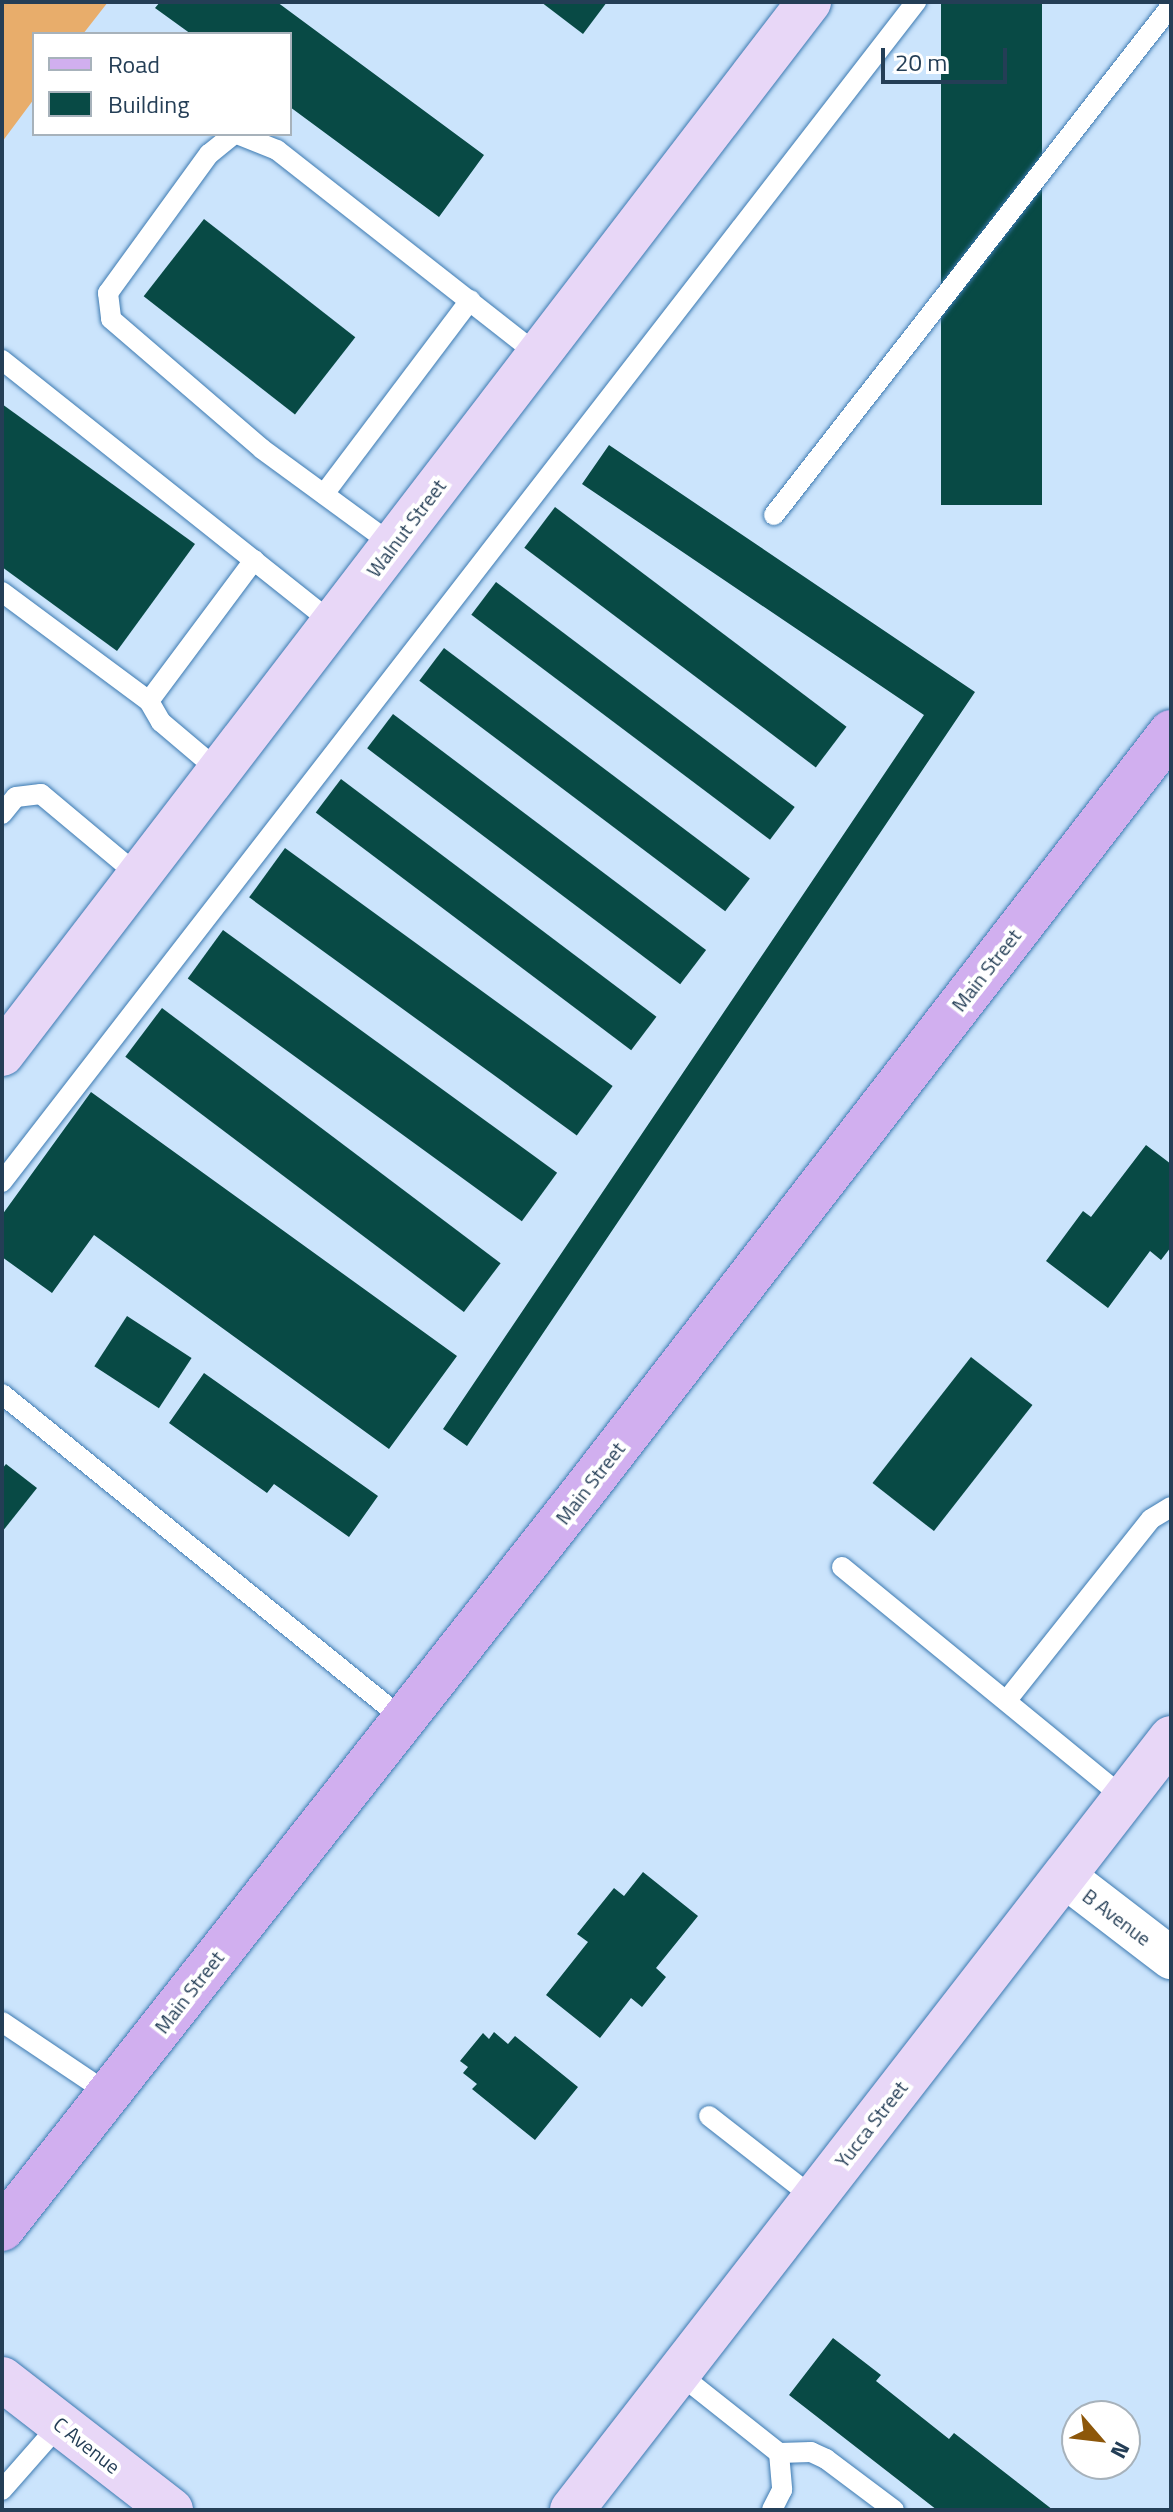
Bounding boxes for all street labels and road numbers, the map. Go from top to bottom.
street label: Walnut Street [361,474,451,582]
street label: Main Street [946,924,1026,1016]
street label: Main Street [550,1437,630,1529]
street label: B Avenue [1078,1884,1156,1950]
street label: Main Street [149,1946,229,2038]
street label: Yucca Street [830,2076,912,2172]
street label: C Avenue [49,2412,125,2478]

